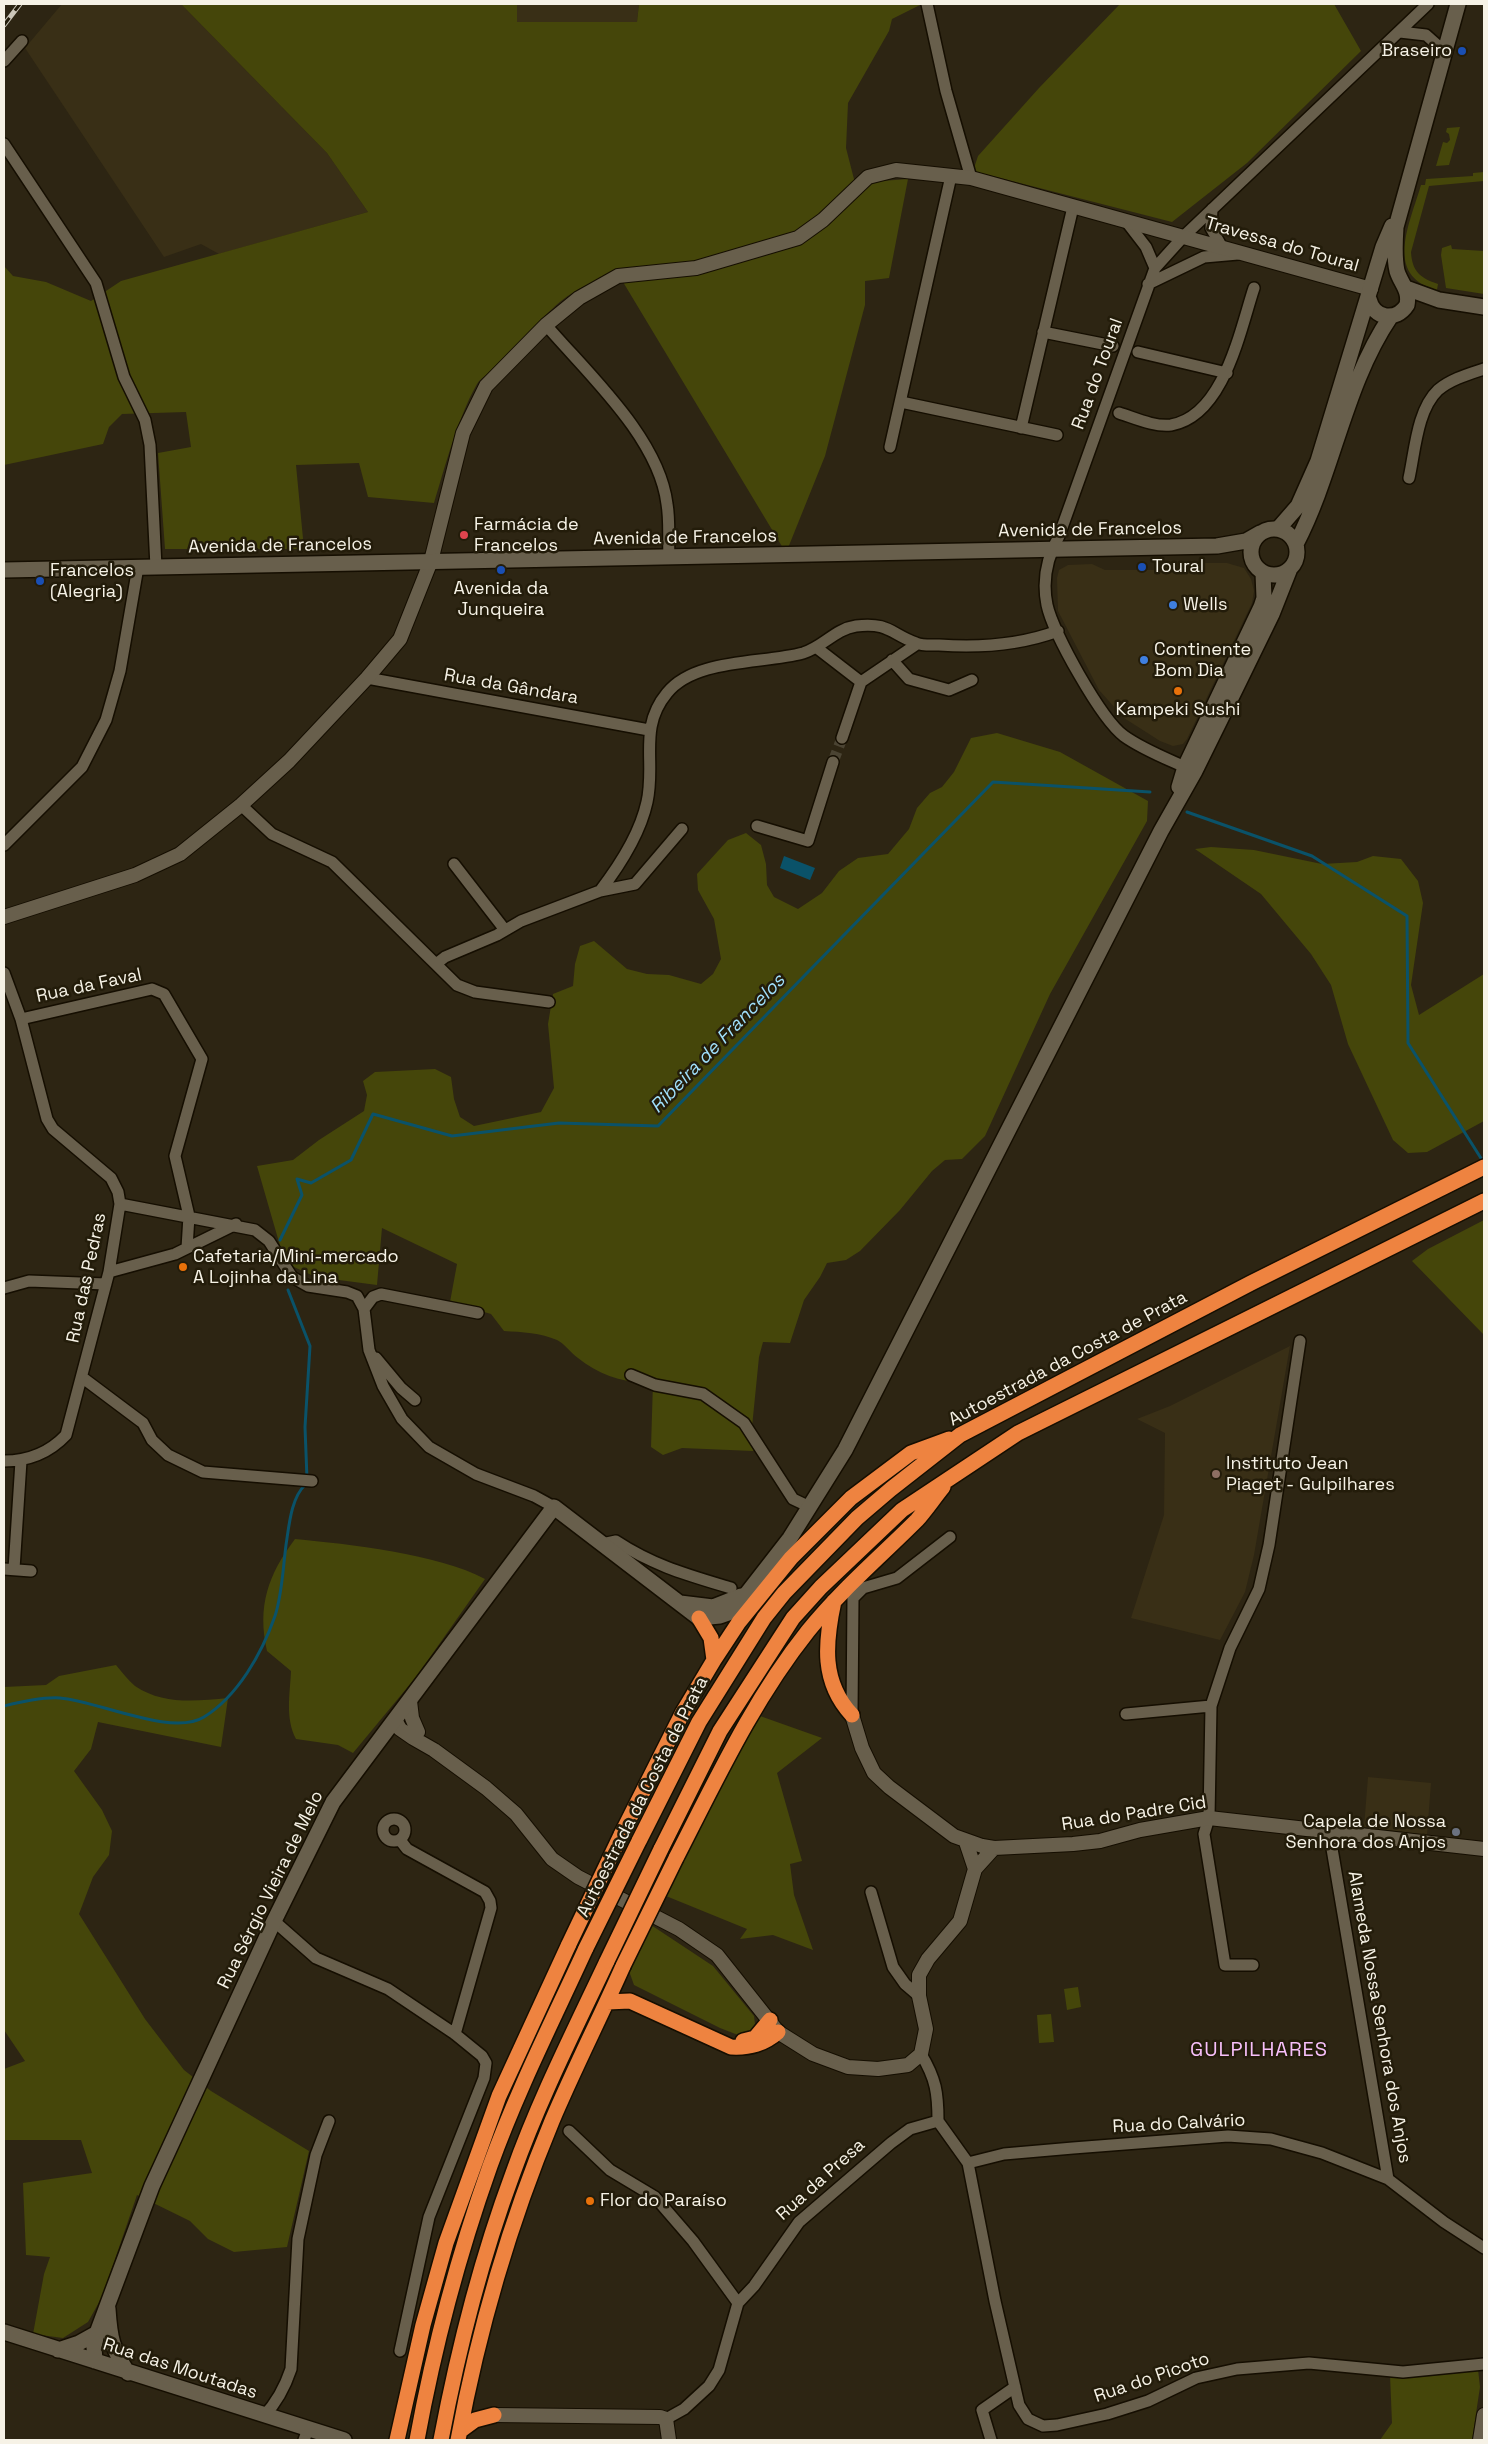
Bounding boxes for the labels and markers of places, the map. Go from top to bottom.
place label: Braseiro [1381,40,1452,62]
marker: Braseiro [1456,45,1468,57]
place label: Farmácia de Francelos [474,514,579,556]
marker: Farmácia de Francelos [458,529,470,541]
place label: Toural [1152,556,1204,578]
place label: Francelos (Alegria) [50,560,134,602]
marker: Toural [1136,561,1148,573]
marker: Avenida da Junqueira [495,564,507,576]
marker: Francelos (Alegria) [34,575,46,587]
place label: Avenida da Junqueira [454,578,548,620]
place label: Wells [1183,594,1227,616]
marker: Wells [1167,599,1179,611]
place label: Continente Bom Dia [1154,639,1251,682]
marker: Continente Bom Dia [1138,654,1150,666]
marker: Kampeki Sushi [1172,685,1184,697]
place label: Kampeki Sushi [1116,699,1240,721]
place label: Cafetaria/Mini-mercado A Lojinha da Lina [193,1246,399,1288]
marker: Cafetaria/Mini-mercado A Lojinha da Lina [177,1261,189,1273]
place label: Instituto Jean Piaget - Gulpilhares [1226,1453,1395,1496]
marker: Instituto Jean Piaget - Gulpilhares [1210,1468,1222,1480]
place label: Capela de Nossa Senhora dos Anjos [1285,1811,1446,1854]
marker: Capela de Nossa Senhora dos Anjos [1450,1826,1462,1838]
place label: Flor do Paraíso [600,2190,727,2212]
marker: Flor do Paraíso [584,2195,596,2207]

